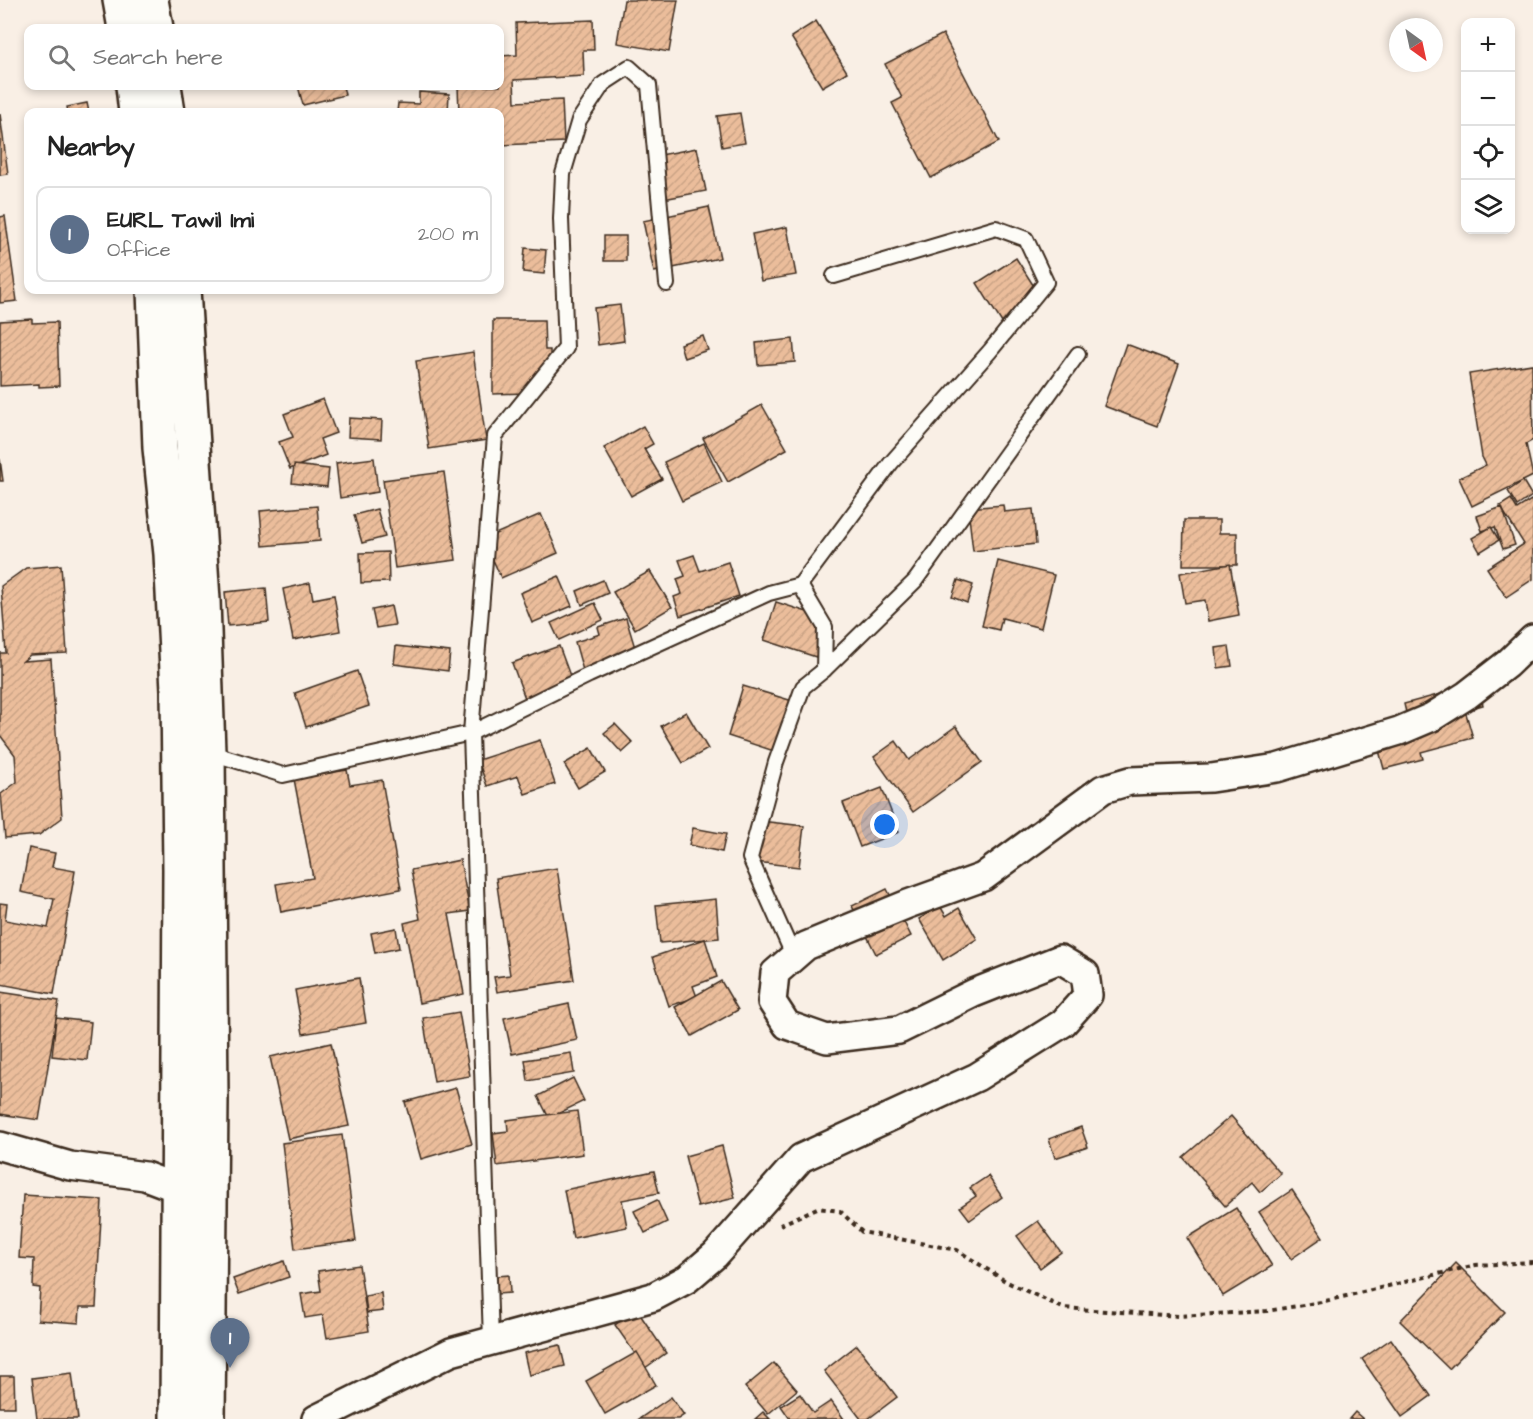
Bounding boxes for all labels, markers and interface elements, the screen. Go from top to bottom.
north arrow [1389,18,1443,72]
map controls [1461,18,1515,234]
button: + [1461,18,1515,72]
search box [24,24,504,90]
icon: search [45,41,78,74]
text: Search here [93,42,223,73]
button: − [1461,72,1515,126]
button: locate [1461,126,1515,180]
text: Nearby [48,129,135,165]
button: layers [1461,180,1515,234]
text: EURL Tawil Imi [107,205,254,236]
text: 1 [68,220,71,248]
text: 200 m [418,220,478,248]
text: Office [107,236,171,264]
your location [870,810,899,839]
pin: 1 [210,1318,250,1368]

